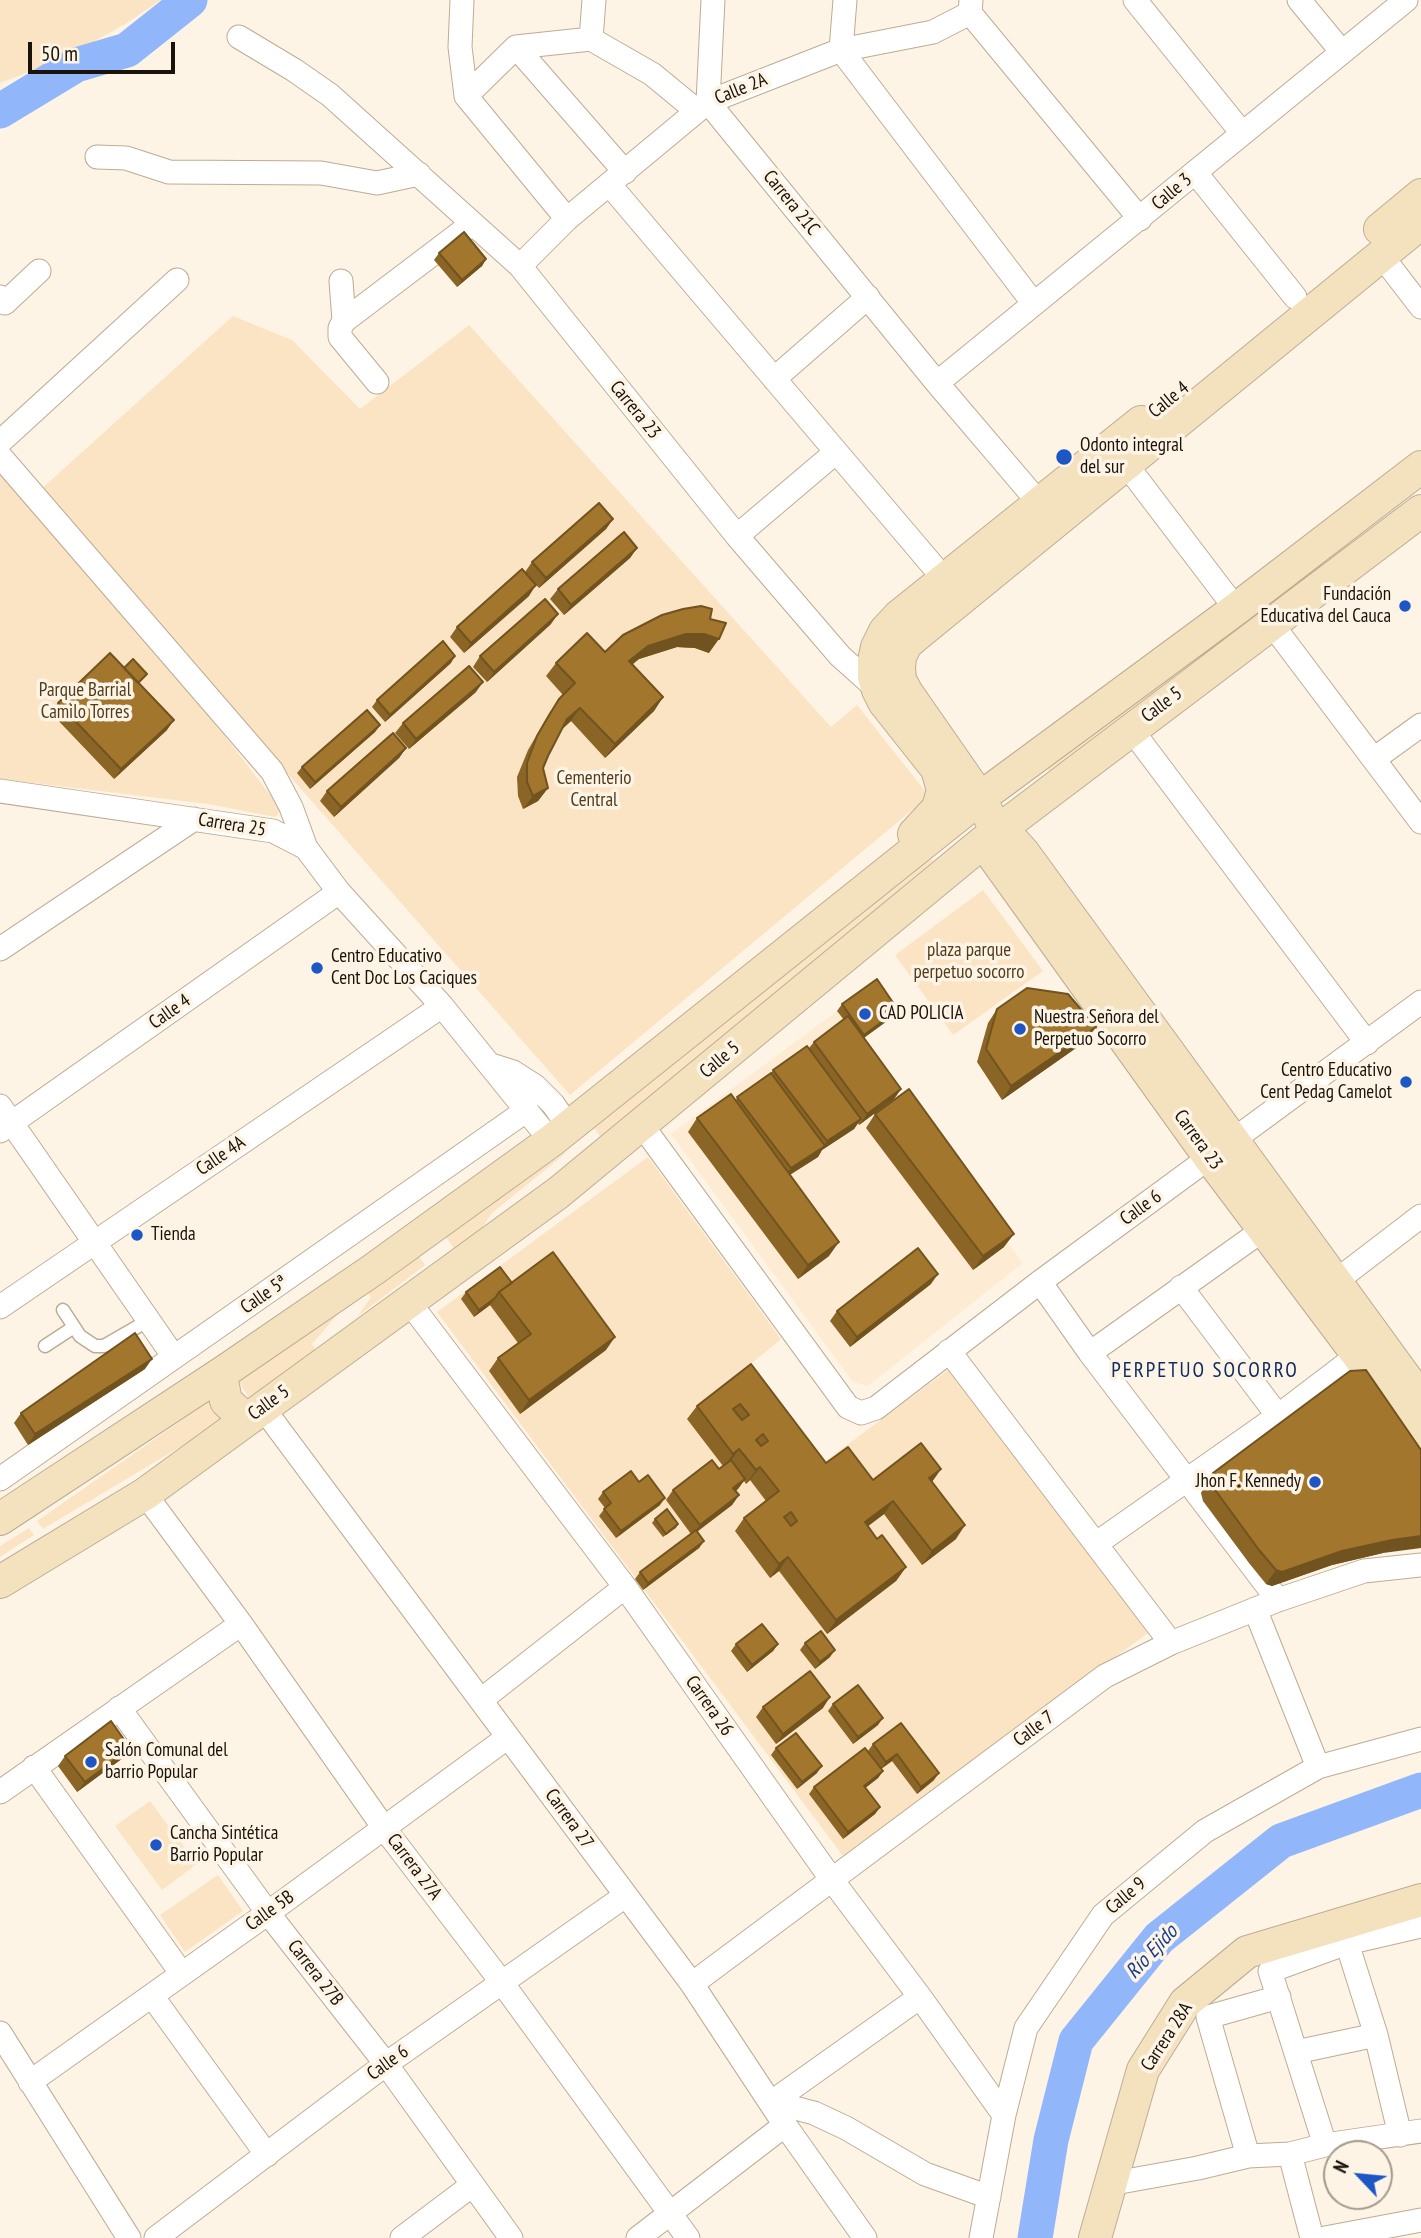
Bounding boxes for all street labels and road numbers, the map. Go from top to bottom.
street label: Calle 2A [712,68,770,110]
street label: Carrera 21C [758,166,824,240]
street label: Calle 3 [1147,169,1197,215]
street label: Carrera 23 [605,376,665,444]
street label: Calle 4 [1144,377,1194,423]
street label: Calle 5 [1137,682,1187,728]
street label: Carrera 25 [197,808,267,842]
street label: Calle 4 [145,990,195,1034]
street label: Calle 5 [695,1037,745,1083]
street label: Carrera 23 [1169,1106,1227,1174]
street label: Calle 4A [192,1131,250,1181]
street label: Calle 6 [1116,1185,1166,1231]
street label: Calle 5ª [236,1271,292,1319]
street label: Calle 5 [244,1380,294,1426]
street label: Carrera 26 [680,1672,738,1740]
street label: Calle 7 [1009,1706,1059,1752]
street label: Carrera 27 [540,1785,598,1853]
street label: Carrera 27A [382,1829,446,1905]
street label: Calle 9 [1101,1873,1151,1919]
street label: Calle 5B [241,1886,299,1936]
street label: Carrera 27B [282,1936,348,2010]
street label: Carrera 28A [1136,1998,1198,2076]
street label: Calle 6 [363,2040,413,2086]

